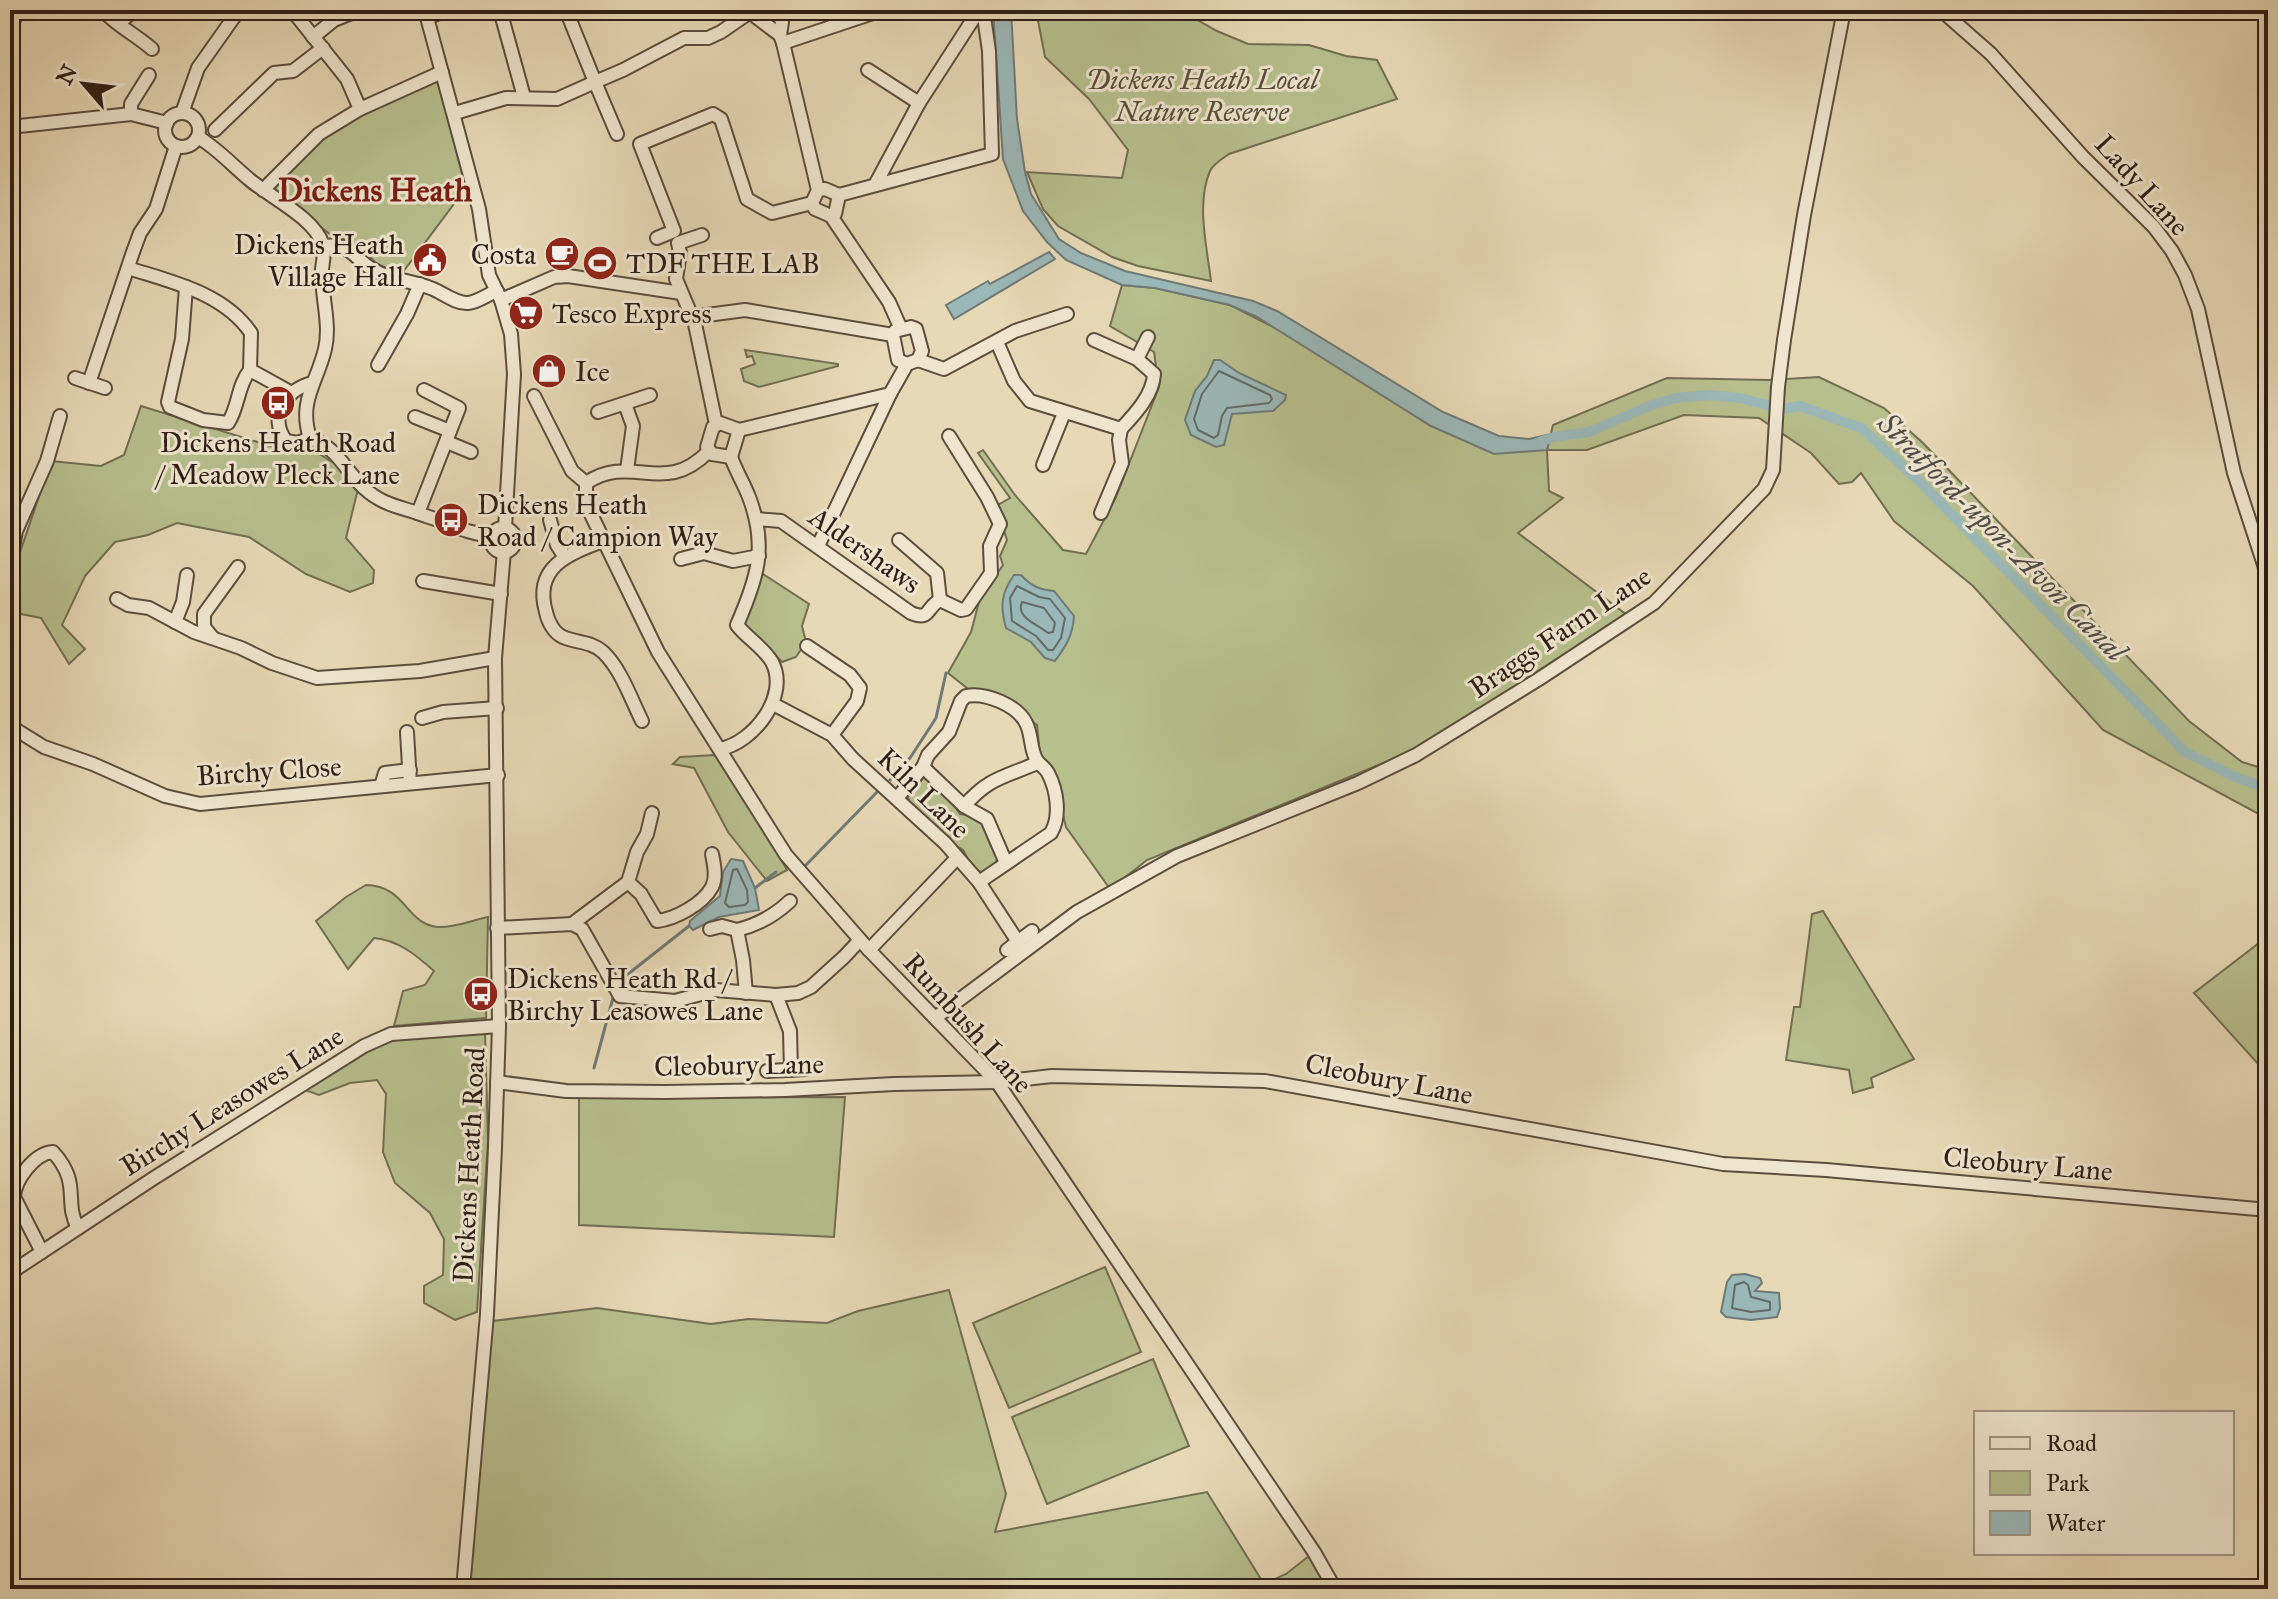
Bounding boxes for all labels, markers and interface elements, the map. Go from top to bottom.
north arrow [44,44,124,124]
text: N [50,60,83,89]
park label: Dickens Heath Local Nature Reserve [1086,62,1321,129]
street label: Lady Lane [2087,127,2197,243]
district label: Dickens Heath [278,171,472,210]
place label: Dickens Heath Village Hall [234,227,404,294]
cafe icon: Costa [543,235,581,273]
place label: Costa [471,237,536,272]
public building icon: Dickens Heath Village Hall [411,241,449,279]
sports icon: TDF THE LAB [581,244,619,282]
place label: TDF THE LAB [626,246,820,281]
supermarket icon: Tesco Express [507,294,545,332]
place label: Tesco Express [552,296,712,331]
shop icon: Ice [530,352,568,390]
place label: Ice [575,354,610,389]
bus stop icon: Dickens Heath Road / Meadow Pleck Lane [259,384,297,422]
water label: Stratford-upon-Avon Canal [1869,405,2136,672]
place label: Dickens Heath Road / Meadow Pleck Lane [154,425,400,492]
place label: Dickens Heath Road / Campion Way [477,487,718,554]
street label: Aldershaws [801,498,928,601]
bus stop icon: Dickens Heath Road / Campion Way [432,501,470,539]
street label: Braggs Farm Lane [1462,558,1658,706]
street label: Kiln Lane [870,740,978,846]
street label: Birchy Close [195,748,343,794]
street label: Rumbush Lane [896,945,1040,1101]
place label: Dickens Heath Rd / Birchy Leasowes Lane [507,961,763,1028]
bus stop icon: Dickens Heath Rd / Birchy Leasowes Lane [462,975,500,1013]
street label: Birchy Leasowes Lane [114,1018,350,1184]
street label: Dickens Heath Road [445,1046,493,1284]
street label: Cleobury Lane [654,1046,824,1084]
street label: Cleobury Lane [1302,1046,1476,1112]
street label: Cleobury Lane [1942,1139,2114,1189]
legend [1974,1411,2234,1555]
text: Road [2046,1428,2097,1458]
text: Park [2046,1468,2090,1498]
text: Water [2046,1508,2105,1538]

